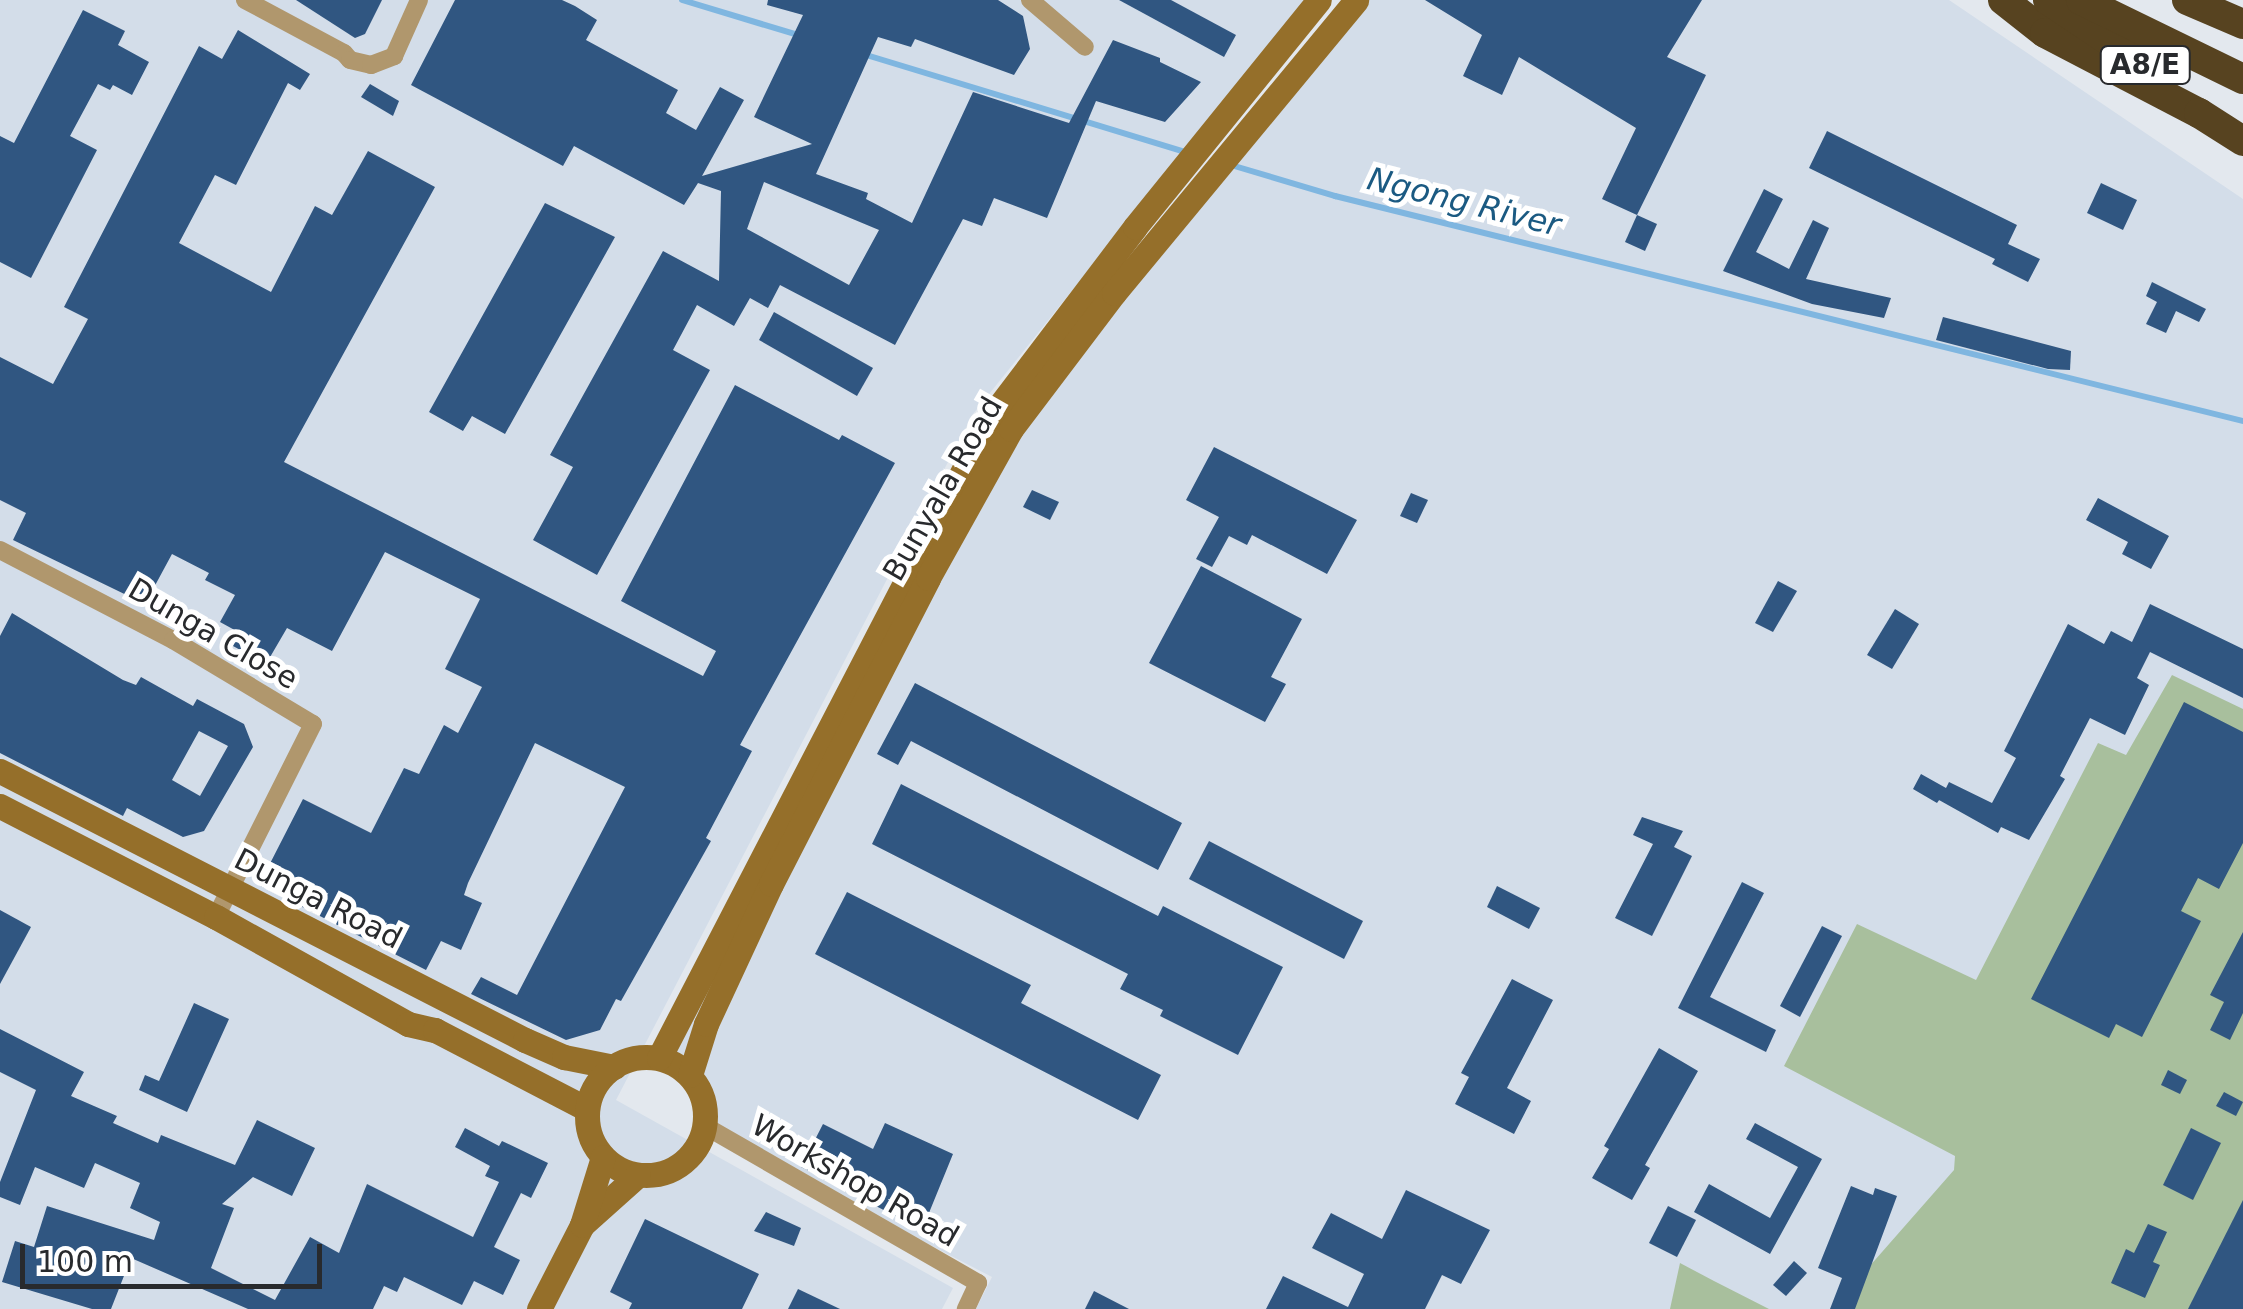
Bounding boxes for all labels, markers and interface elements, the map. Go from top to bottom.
road number: A8/E [2098,42,2192,88]
water label: Ngong River [1364,159,1564,245]
street label: Bunyala Road [876,391,1010,587]
street label: Dunga Close [122,571,304,697]
street label: Dunga Road [228,841,408,957]
street label: Workshop Road [745,1107,965,1255]
scale bar [25,1224,328,1286]
text: 100 m [37,1244,133,1279]

